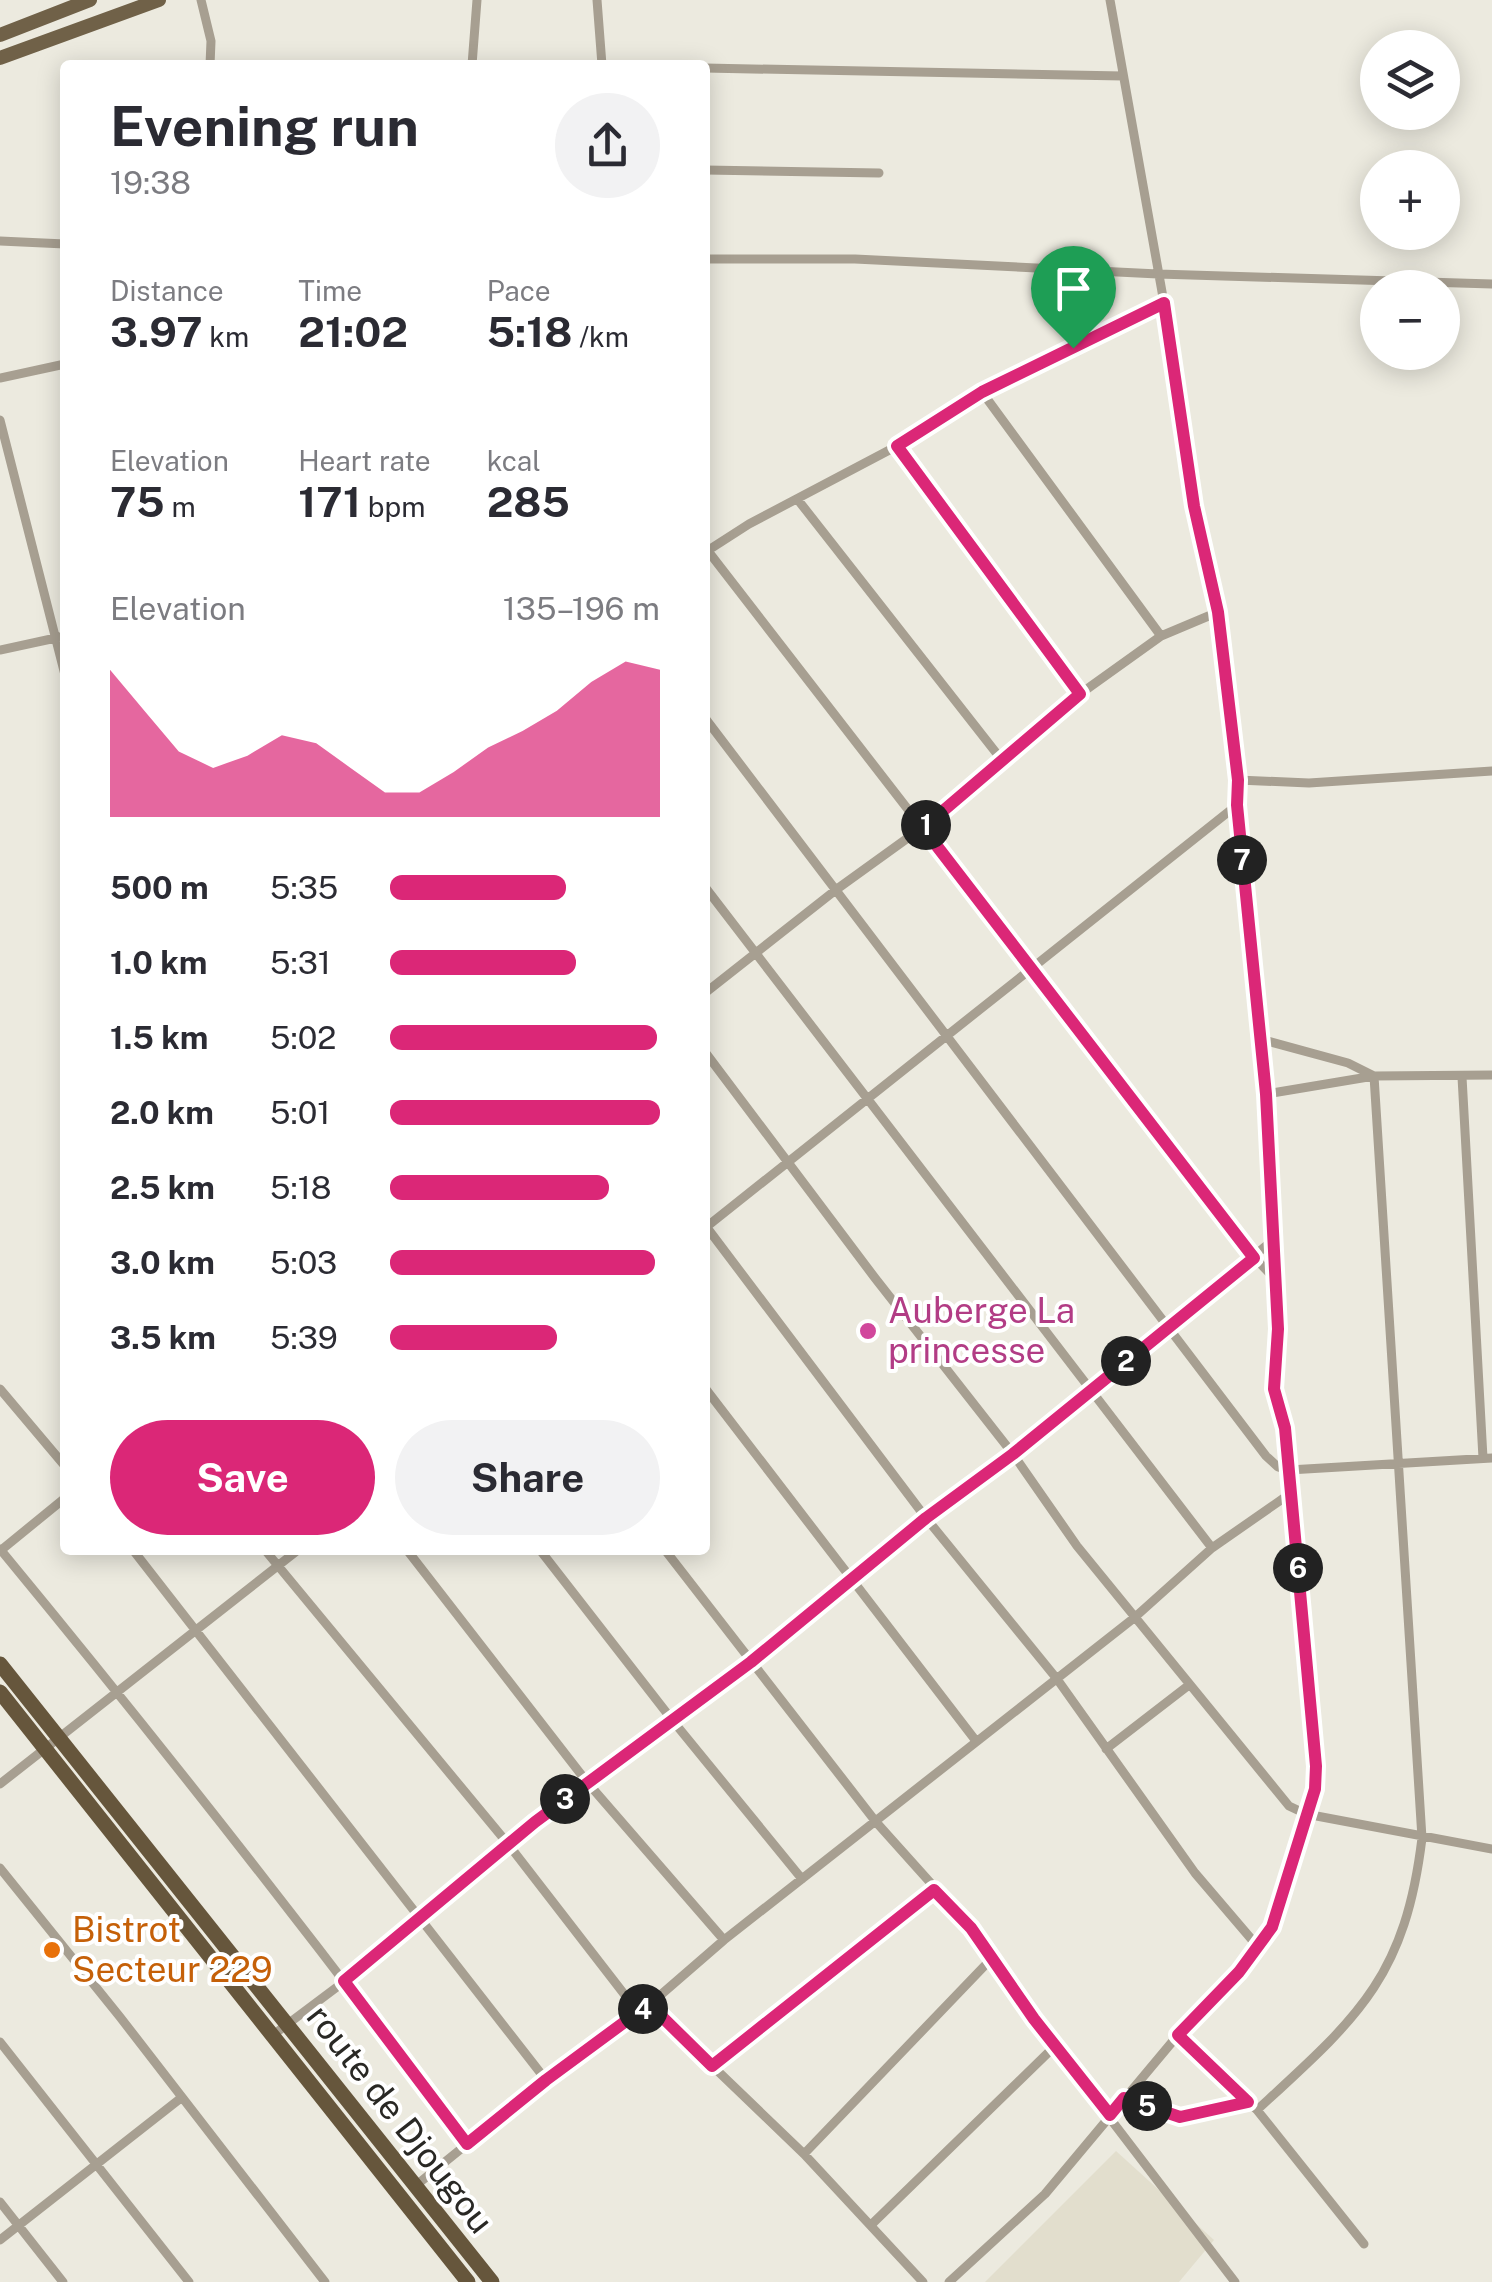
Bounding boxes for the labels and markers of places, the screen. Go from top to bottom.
pin [1031,246,1116,349]
pin: 1 [901,800,951,850]
pin: 7 [1217,835,1267,885]
place label: Auberge La princesse [888,1290,1075,1371]
marker: Auberge La princesse [857,1320,879,1342]
pin: 2 [1101,1336,1151,1386]
pin: 6 [1273,1543,1323,1593]
pin: 3 [540,1774,590,1824]
place label: Bistrot Secteur 229 [72,1909,273,1990]
marker: Bistrot Secteur 229 [41,1939,63,1961]
pin: 4 [618,1984,668,2034]
pin: 5 [1122,2081,1172,2131]

